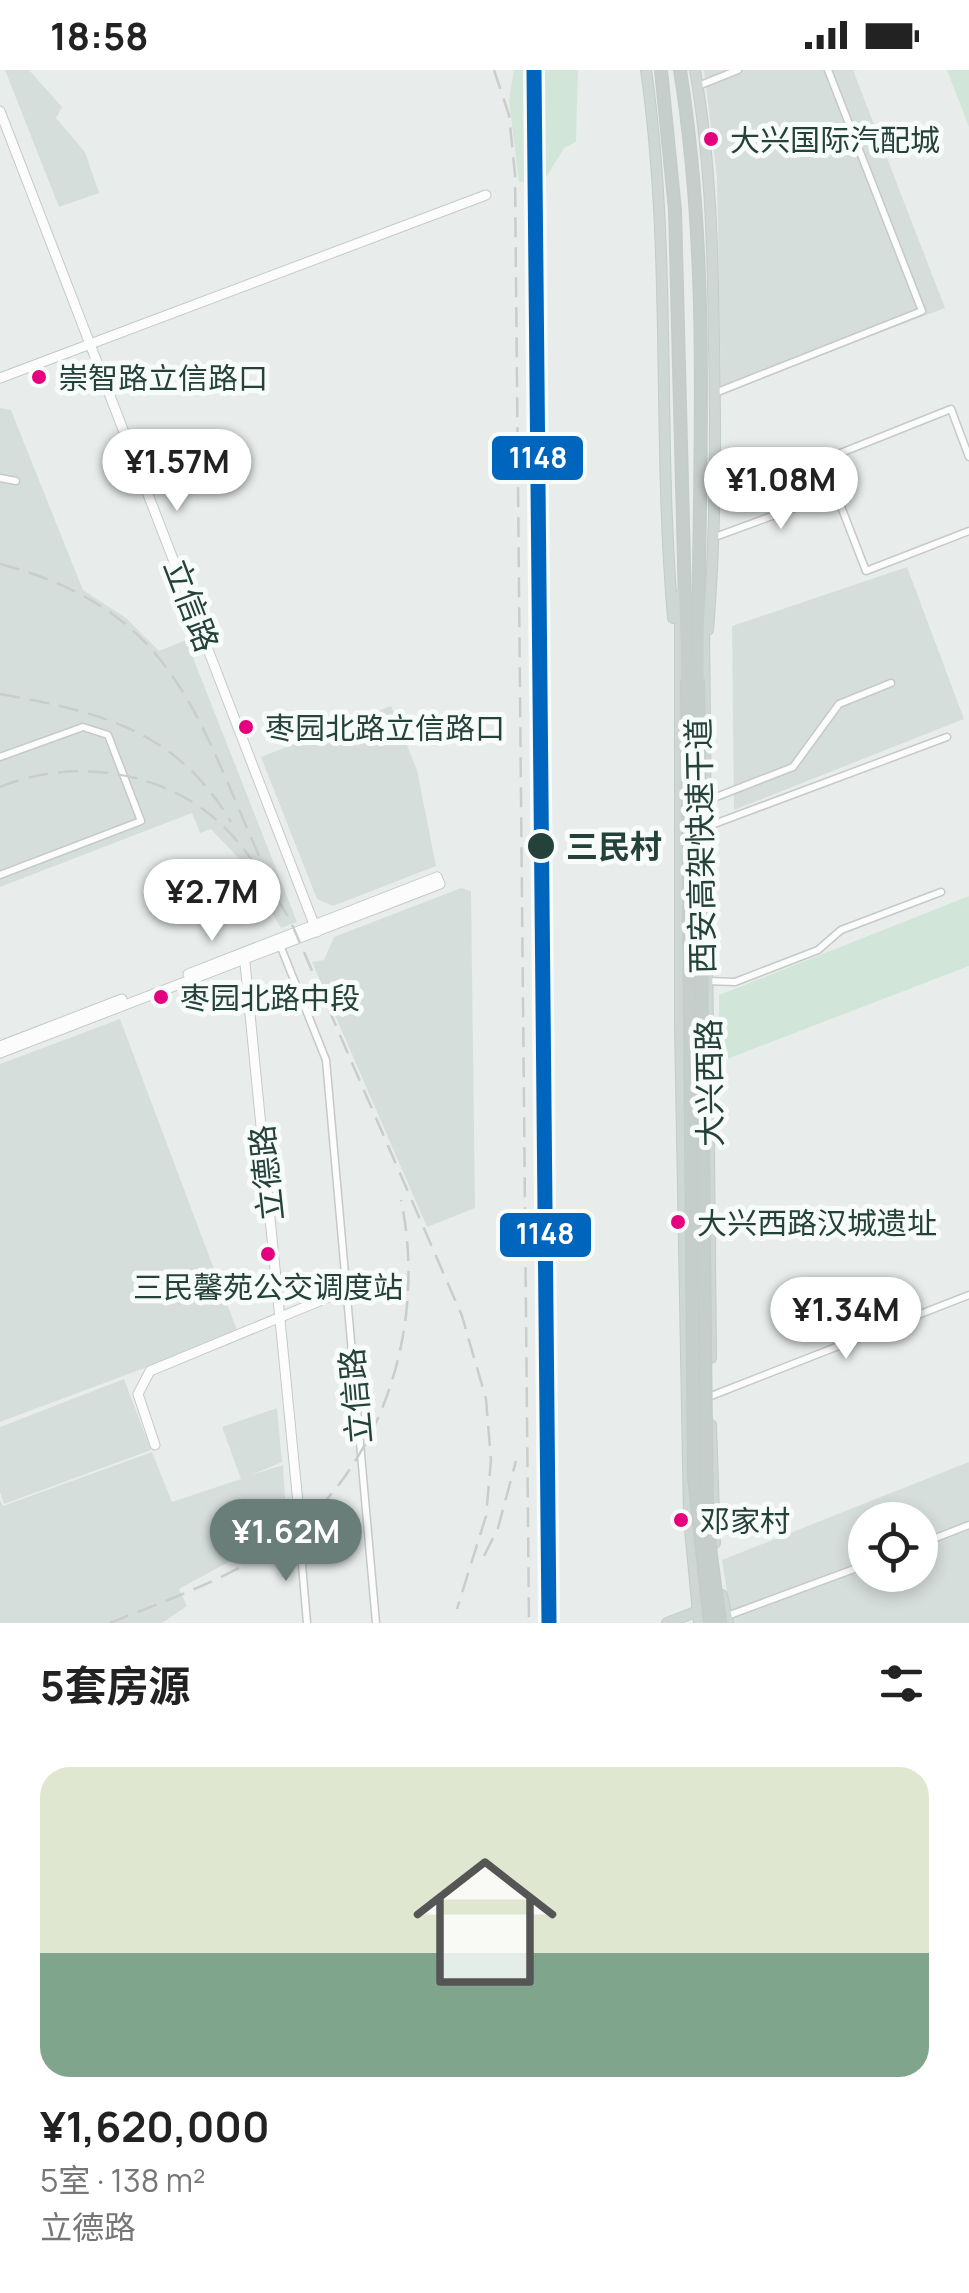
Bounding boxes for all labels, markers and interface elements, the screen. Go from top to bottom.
text: 18:58 [50,9,148,61]
place label: 大兴国际汽配城 [730,119,940,160]
marker: 大兴国际汽配城 [701,129,721,149]
place label: 崇智路立信路口 [58,357,268,398]
marker: 崇智路立信路口 [29,367,49,387]
pin: ¥1.57M [96,429,258,514]
line badge: 1148 [490,434,585,482]
text: 1148 [509,438,567,476]
text: ¥1.57M [124,439,230,483]
pin: ¥1.08M [700,447,862,532]
text: ¥1.08M [726,457,836,501]
street label: 立信路 [154,552,230,658]
place label: 枣园北路立信路口 [265,707,505,748]
marker: 枣园北路立信路口 [236,717,256,737]
street label: 西安高架快速干道 [676,718,724,974]
place label: 三民村 [566,824,662,868]
marker: 三民村 [525,830,557,862]
pin: ¥2.7M [142,859,282,944]
text: ¥2.7M [166,869,258,913]
place label: 枣园北路中段 [180,977,360,1018]
marker: 枣园北路中段 [151,987,171,1007]
street label: 大兴西路 [686,1019,732,1147]
street label: 立德路 [239,1123,293,1223]
place label: 大兴西路汉城遗址 [697,1202,937,1243]
line badge: 1148 [498,1211,593,1259]
marker: 大兴西路汉城遗址 [668,1212,688,1232]
text: 1148 [516,1214,574,1252]
marker: 三民馨苑公交调度站 [258,1244,278,1264]
place label: 三民馨苑公交调度站 [133,1266,403,1307]
pin: ¥1.34M [765,1277,927,1362]
text: ¥1.34M [792,1287,900,1331]
street label: 立信路 [329,1346,381,1446]
pin: ¥1.62M [205,1499,367,1584]
place label: 邓家村 [700,1500,790,1541]
map controls [848,1502,938,1592]
button: locate [848,1502,938,1592]
text: ¥1.62M [232,1509,340,1553]
marker: 邓家村 [671,1510,691,1530]
text: 5套房源 [40,1656,191,1714]
icon: filters [874,1656,929,1711]
icon: home [395,1832,575,2012]
text: ¥1,620,000 [40,2097,270,2155]
text: 5室 · 138 m² [40,2158,206,2202]
text: 立德路 [40,2205,136,2249]

